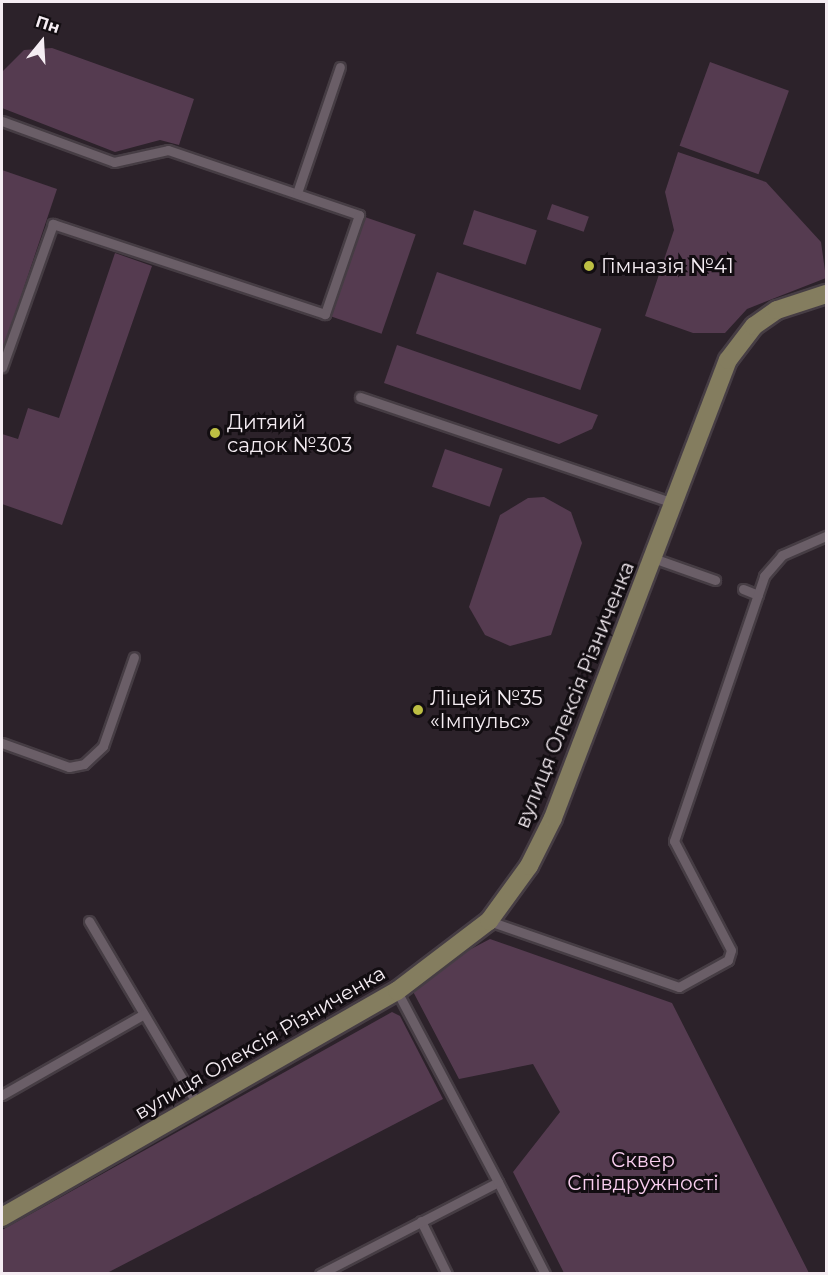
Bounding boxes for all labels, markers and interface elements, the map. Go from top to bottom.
north arrow [12,12,72,72]
text: Пн [33,12,62,37]
place label: Гімназія №41 [601,254,734,278]
marker: Гімназія №41 [582,259,596,273]
place label: Дитяий садок №303 [227,410,352,457]
marker: Дитяий садок №303 [208,426,222,440]
street label: вулиця Олексія Різниченка [510,558,640,832]
place label: Ліцей №35 «Імпульс» [430,686,543,733]
marker: Ліцей №35 «Імпульс» [411,703,425,717]
street label: вулиця Олексія Різниченка [130,961,390,1125]
park label: Сквер Співдружності [567,1148,719,1195]

